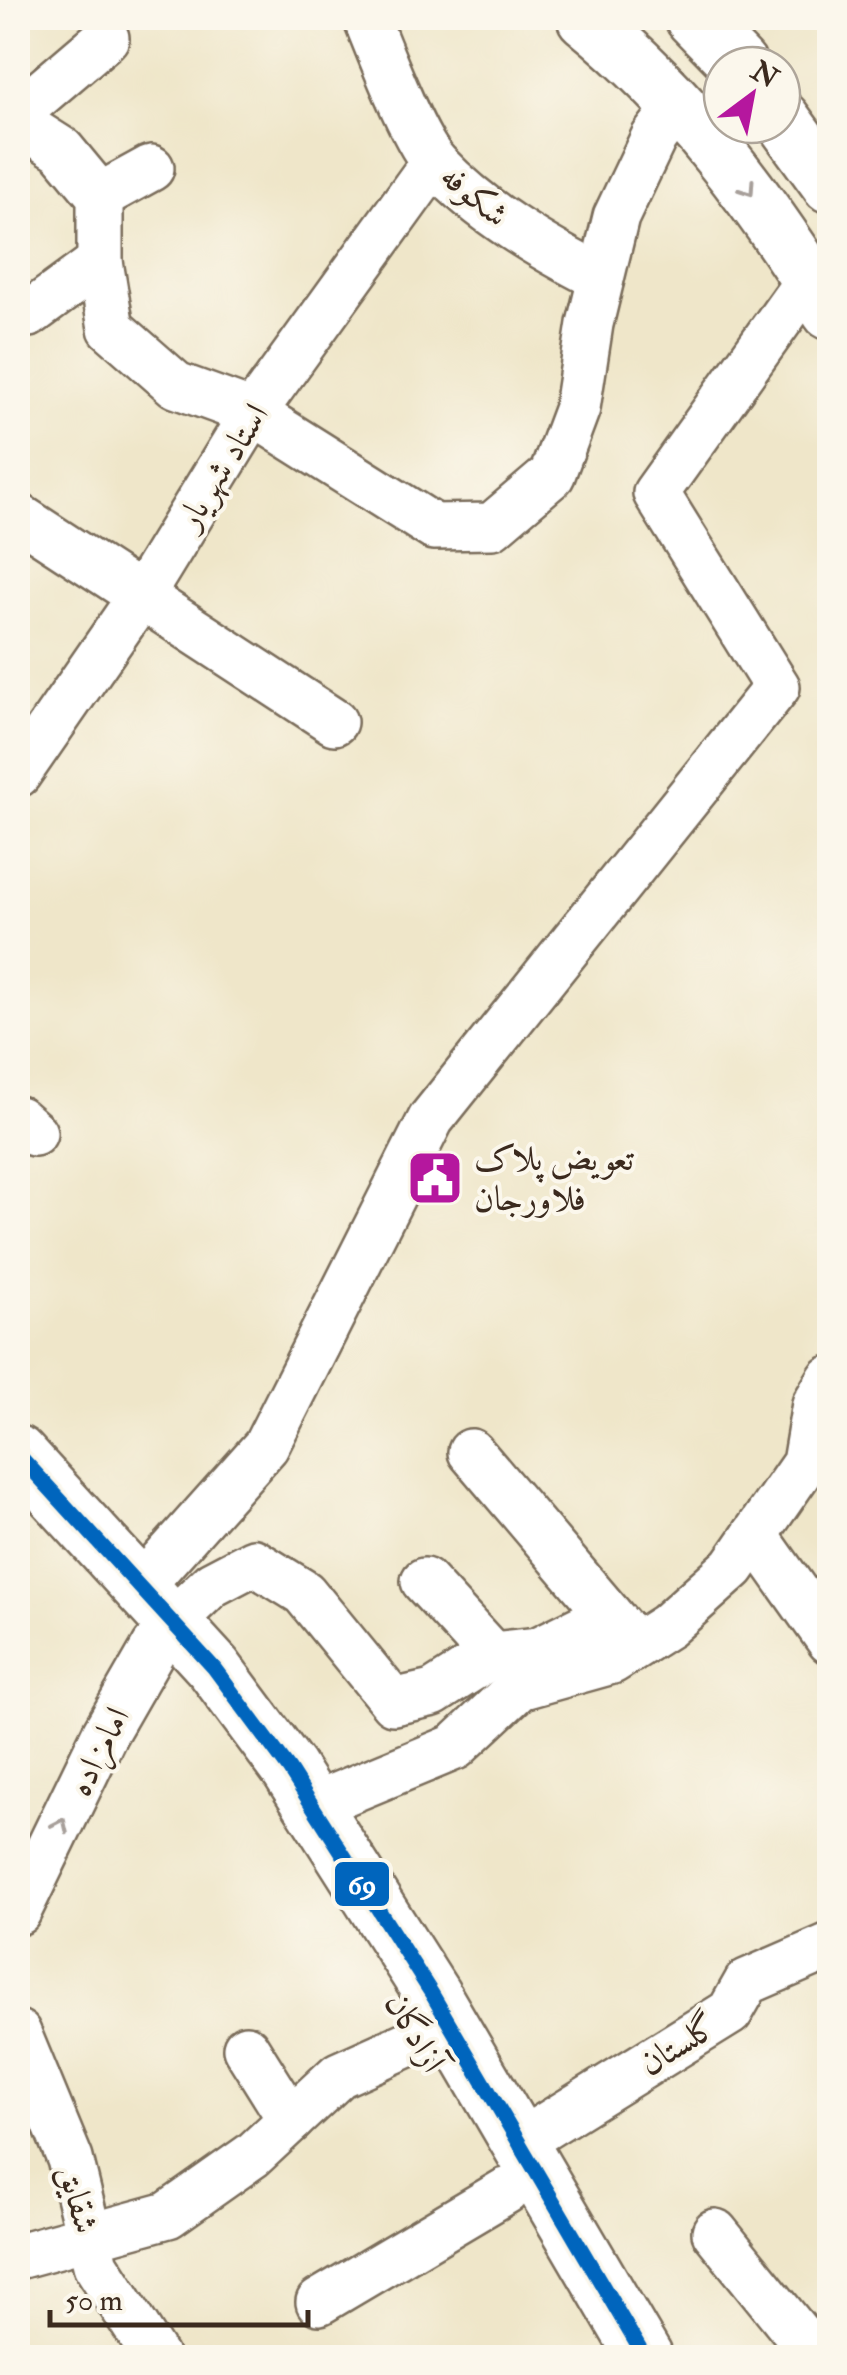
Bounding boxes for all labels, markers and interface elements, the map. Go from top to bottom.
north arrow [702,45,802,145]
text: N [744,53,785,97]
street label: شکوفه [431,154,518,237]
one-way arrow [736,178,754,197]
street label: استاد شهریار [165,395,279,540]
place label: تعویض پلاک فلاورجان [474,1137,634,1221]
public building icon: تعویض پلاک فلاورجان [405,1148,465,1208]
street label: امامزاده [58,1700,141,1804]
one-way arrow [49,1817,69,1835]
line badge: 69 [333,1860,391,1908]
text: 69 [348,1868,376,1903]
street label: آزادگان [375,1985,457,2083]
street label: گلستان [631,2004,726,2086]
street label: شقایق [48,2160,108,2238]
scale bar [50,2265,308,2327]
text: 50 m [65,2282,123,2319]

